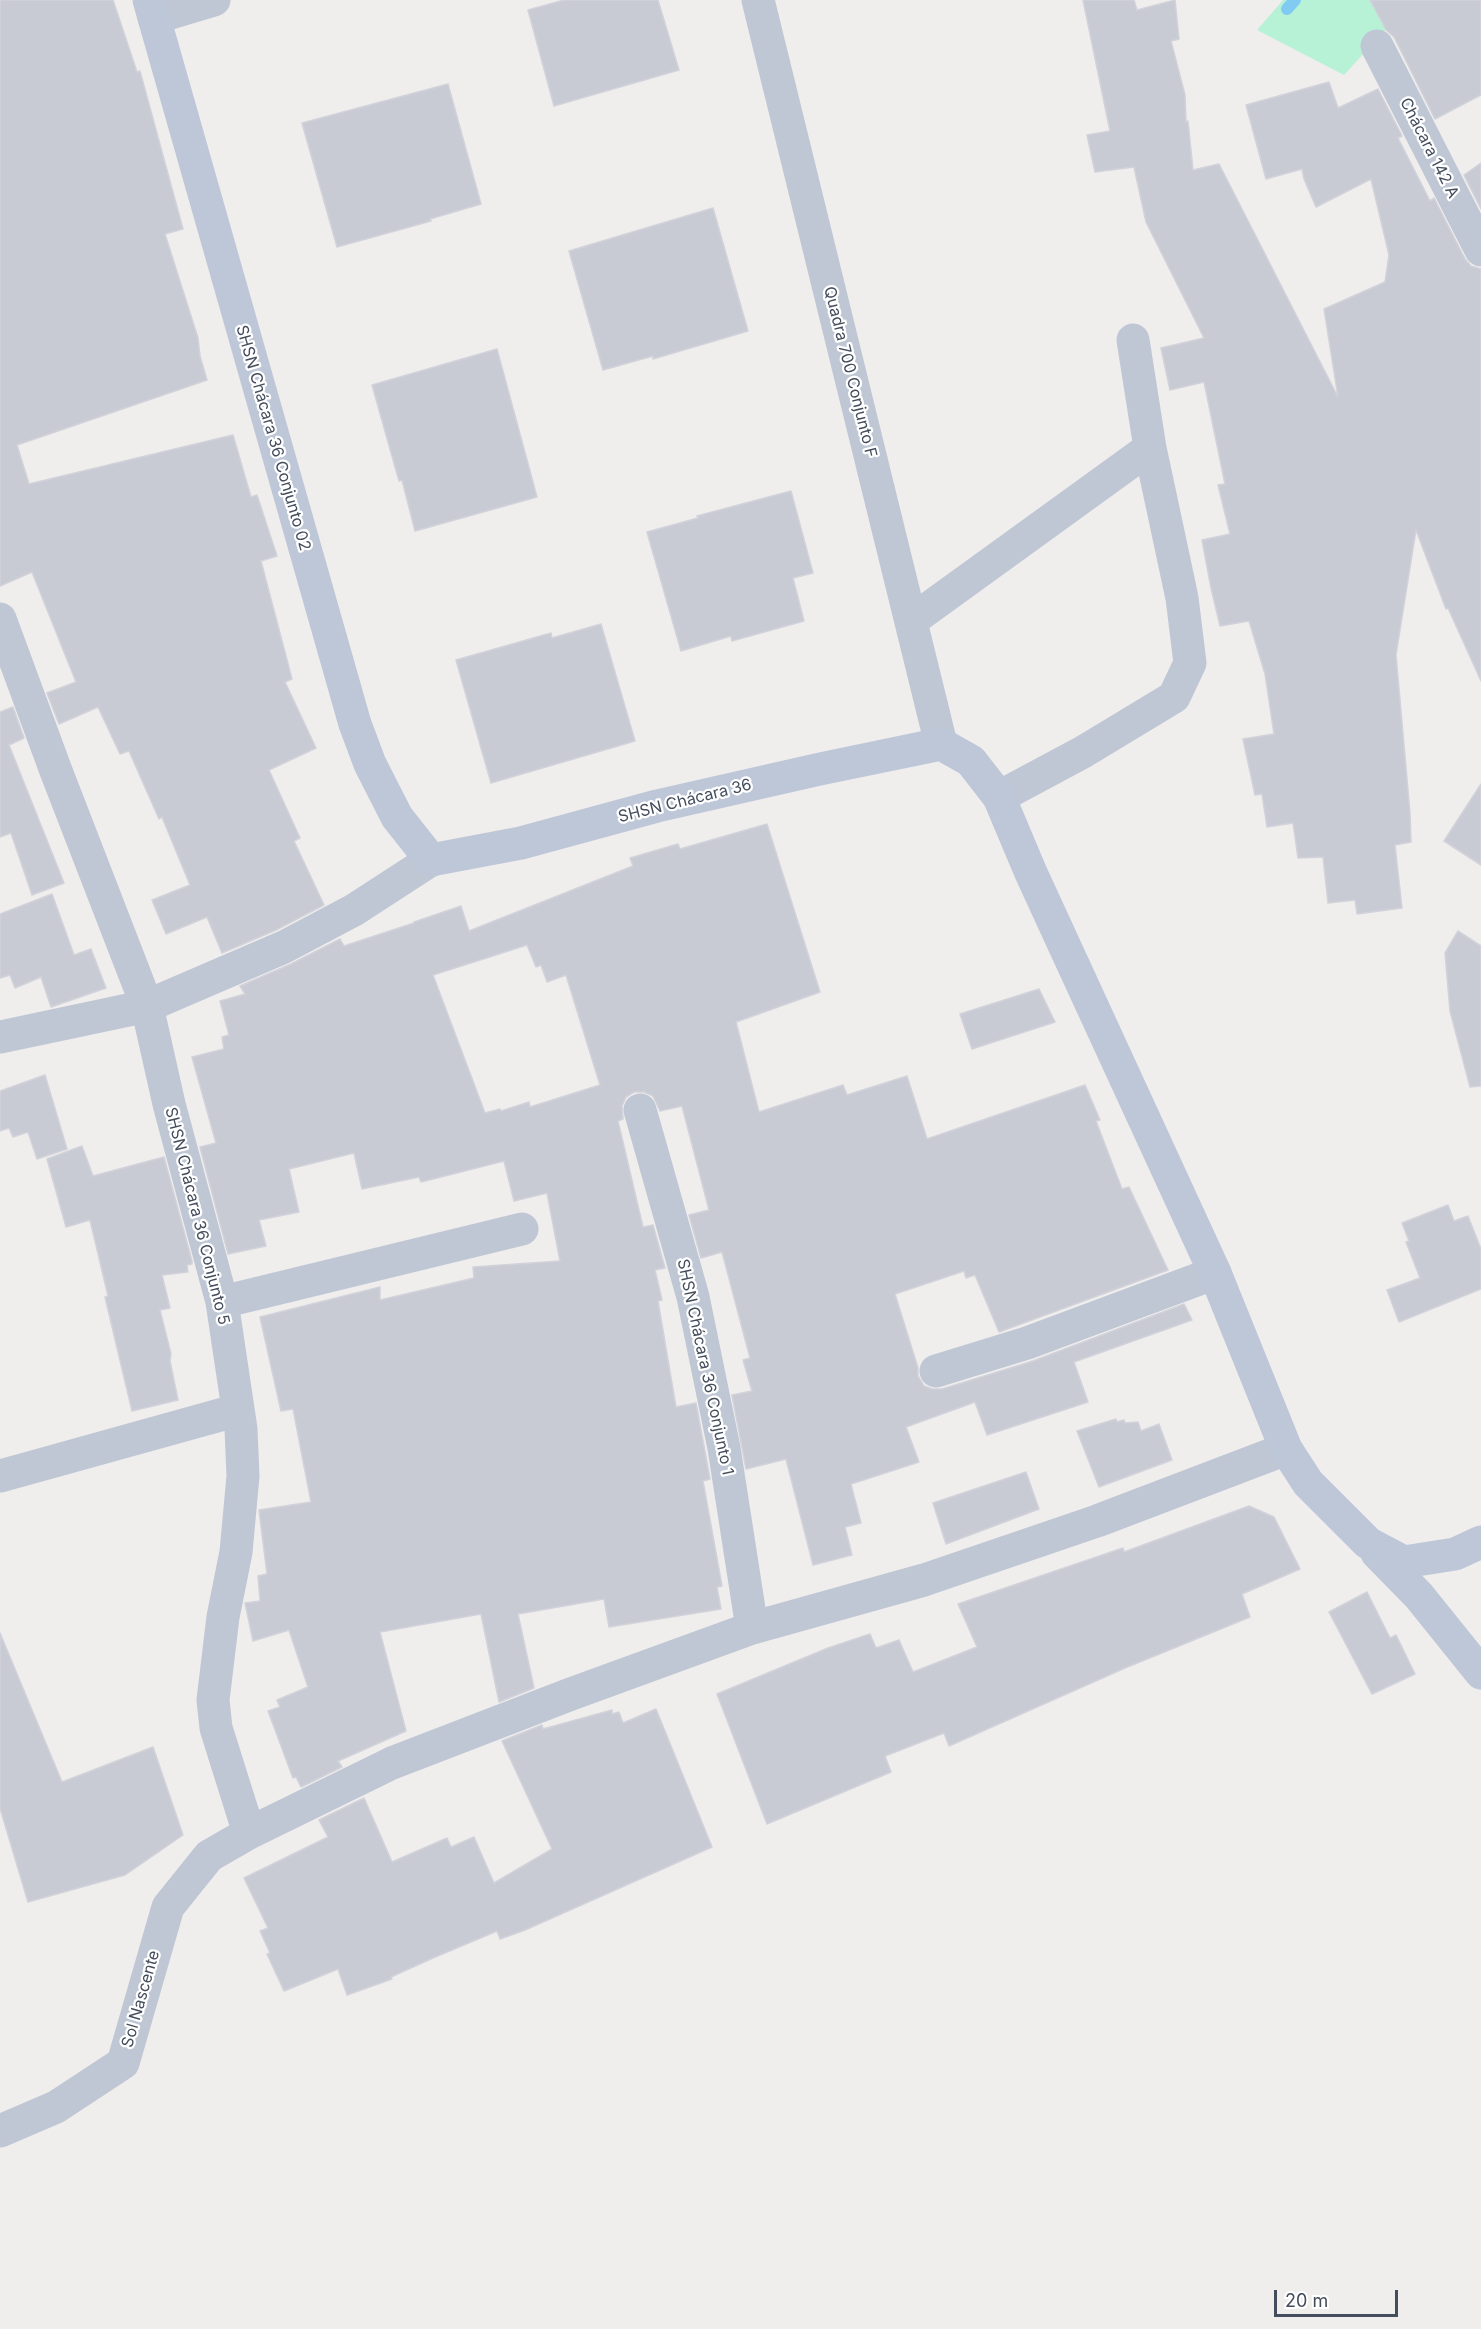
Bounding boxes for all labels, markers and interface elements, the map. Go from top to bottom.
street label: Chácara 142 A [1395,95,1463,201]
street label: Quadra 700 Conjunto F [819,284,881,460]
street label: SHSN Chácara 36 Conjunto 02 [232,323,314,553]
street label: SHSN Chácara 36 [616,775,754,827]
street label: SHSN Chácara 36 Conjunto 5 [161,1105,233,1327]
street label: SHSN Chácara 36 Conjunto 1 [673,1257,737,1477]
street label: Sol Nascente [118,1948,164,2050]
scale bar [1277,2278,1402,2316]
text: 20 m [1285,2290,1328,2311]

